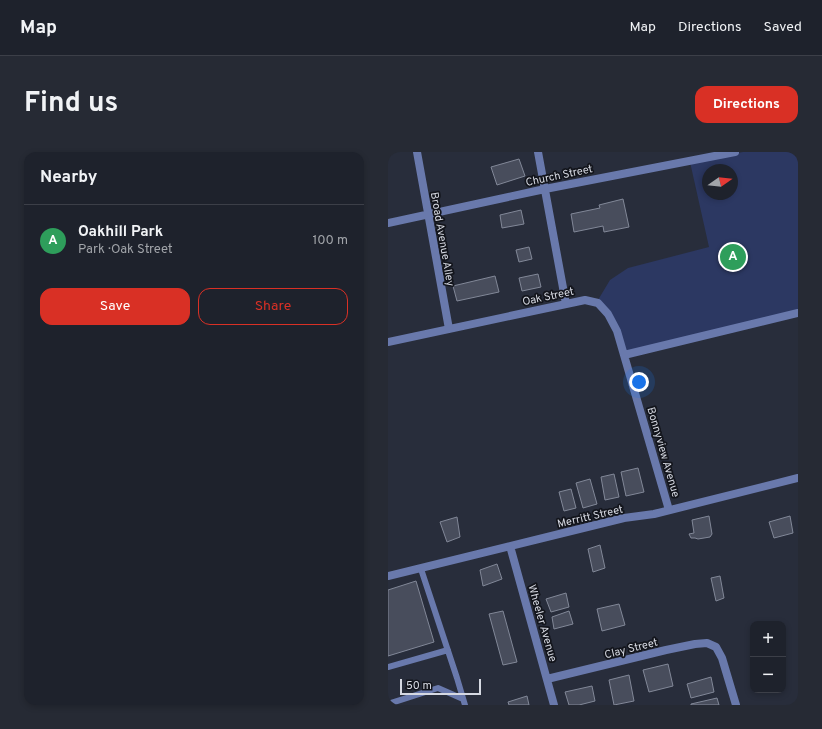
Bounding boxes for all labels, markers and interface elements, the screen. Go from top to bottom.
text: Map [20,16,57,40]
text: Map [630,19,656,36]
text: Directions [678,19,742,36]
text: Saved [764,19,802,36]
text: Find us [24,86,118,122]
button: Directions [695,86,798,123]
street label: Church Street [524,162,594,190]
north arrow [702,164,738,200]
text: Nearby [40,167,97,189]
street label: Broad Avenue Alley [427,191,457,288]
text: Oakhill Park [78,223,163,242]
text: A [48,233,58,249]
text: 100 m [312,233,348,249]
text: Park · Oak Street [78,242,173,258]
pin: A [720,242,746,272]
street label: Oak Street [521,285,575,309]
button: Save [40,288,190,325]
button: Share [198,288,348,325]
your location [629,372,649,392]
street label: Bonnyview Avenue [643,406,683,499]
street label: Merritt Street [556,503,625,531]
street label: Wheeler Avenue [524,583,560,664]
map controls [750,621,786,693]
button: + [750,621,786,657]
street label: Clay Street [603,636,659,662]
button: − [750,657,786,693]
scale bar [400,677,481,696]
text: 50 m [406,679,432,693]

